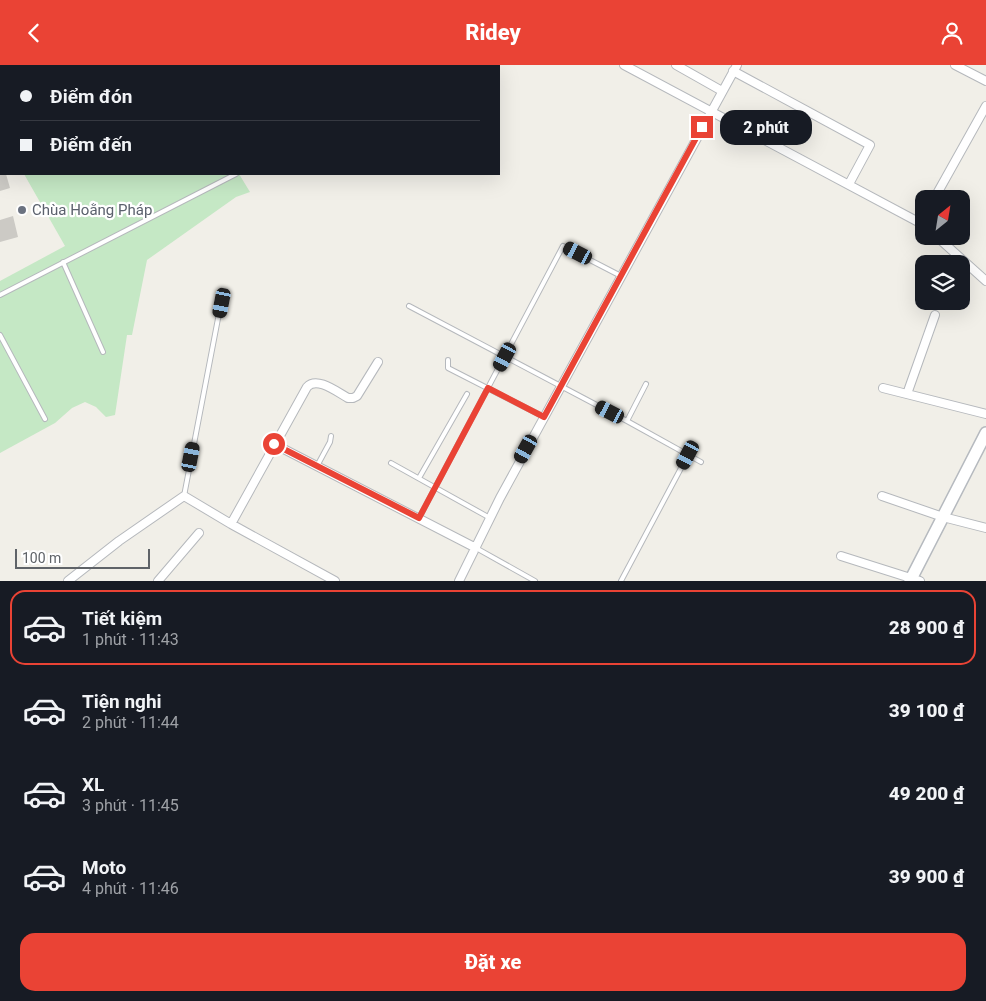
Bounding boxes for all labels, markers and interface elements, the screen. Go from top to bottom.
icon: back [20,19,48,47]
icon: person [938,19,966,47]
text: Ridey [465,20,521,45]
text: Điểm đón [50,85,132,108]
callout: 2 phút [720,109,812,145]
route end [691,116,713,138]
text: 2 phút [743,118,789,137]
text: Điểm đến [50,133,132,156]
north arrow [915,190,970,245]
map controls [915,190,970,310]
place label: Chùa Hoằng Pháp [32,201,152,219]
marker: Chùa Hoằng Pháp [16,204,28,216]
car [561,240,594,266]
button: layers [915,255,970,310]
car [211,287,232,319]
car [491,340,518,374]
car [593,399,626,425]
car [512,432,539,466]
route start [263,433,285,455]
car [674,438,701,472]
car [180,441,201,473]
scale bar [15,546,150,569]
text: 100 m [22,550,61,566]
icon: car [22,605,67,650]
text: Tiết kiệm [82,607,162,630]
text: 28 900 ₫ [889,616,964,639]
text: 1 phút · 11:43 [82,630,179,649]
icon: car [22,688,67,733]
text: Tiện nghi [82,690,162,713]
text: 39 100 ₫ [889,699,964,722]
text: 2 phút · 11:44 [82,713,179,732]
icon: car [22,771,67,816]
text: XL [82,773,104,796]
text: 49 200 ₫ [889,782,964,805]
text: 3 phút · 11:45 [82,796,179,815]
icon: car [22,854,67,899]
text: Moto [82,856,126,879]
text: 39 900 ₫ [889,865,964,888]
text: 4 phút · 11:46 [82,879,179,898]
button: Đặt xe [20,933,966,991]

